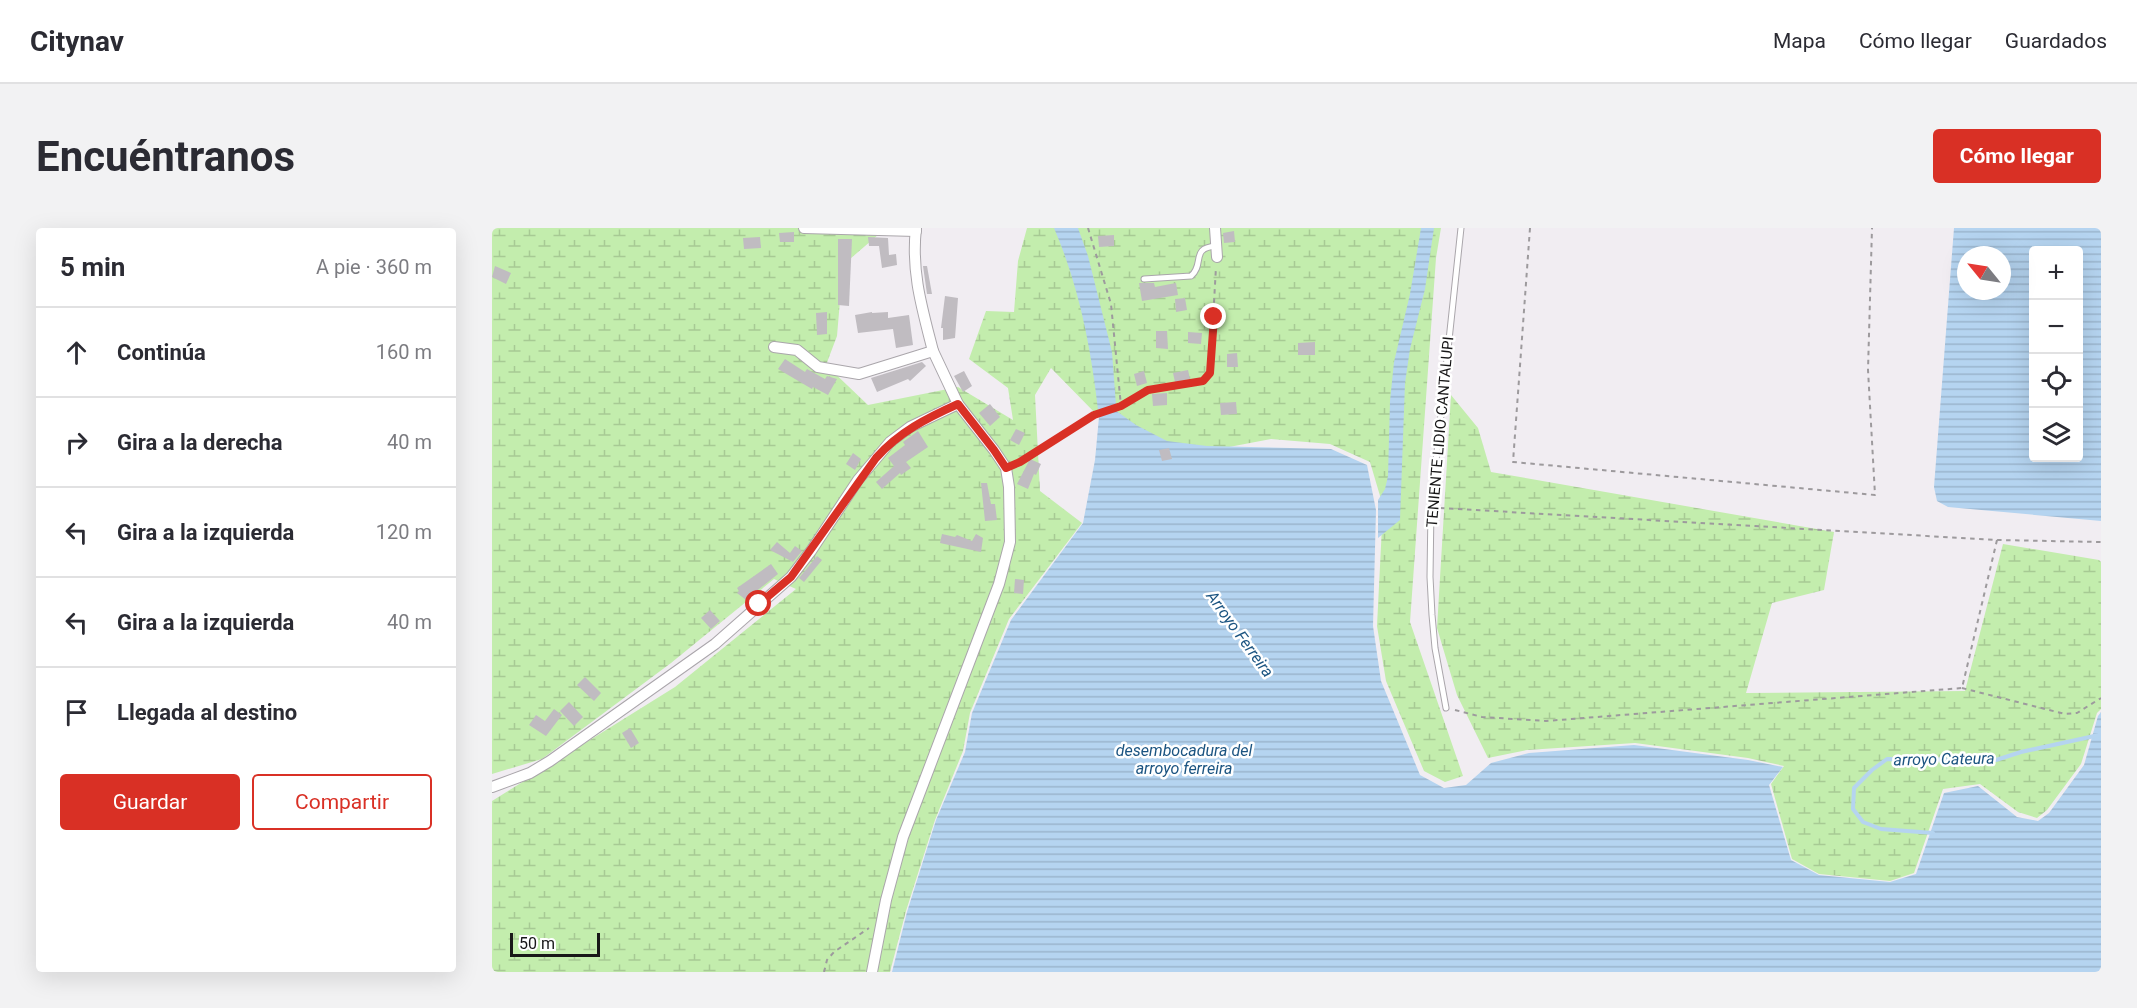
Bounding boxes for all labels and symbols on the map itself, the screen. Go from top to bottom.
north arrow [1957,246,2011,300]
route end [1200,303,1226,329]
street label: TENIENTE LIDIO CANTALUPI [1423,336,1457,528]
water label: Arroyo Ferreira [1202,586,1278,681]
route start [745,590,771,616]
water label: desembocadura del arroyo ferreira [1116,741,1252,778]
water label: arroyo Cateura [1893,749,1995,769]
scale bar [510,930,600,958]

